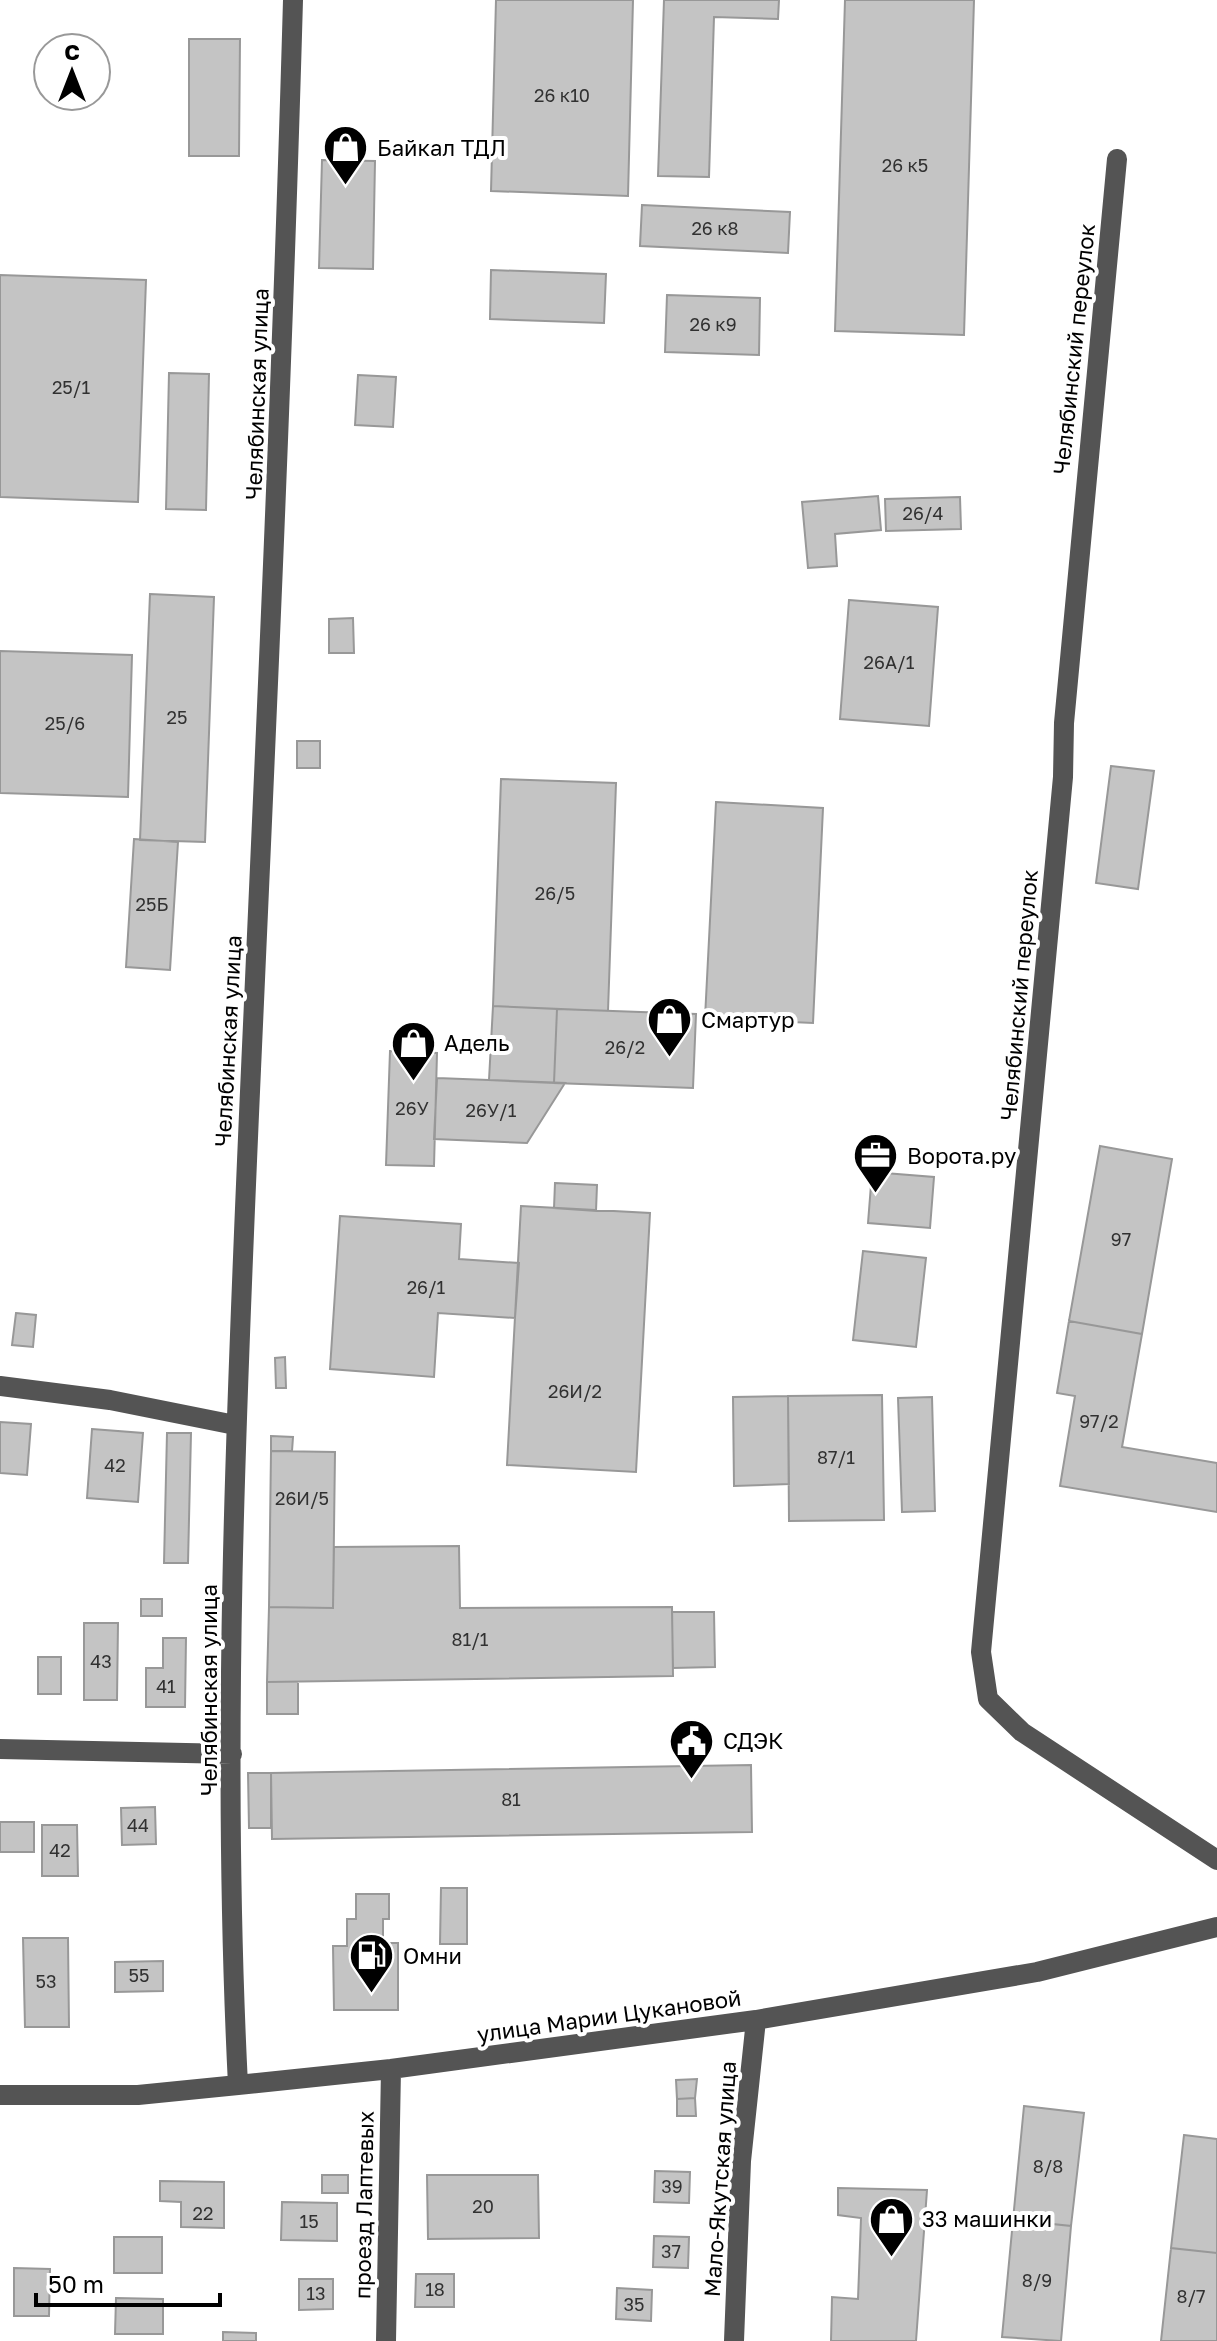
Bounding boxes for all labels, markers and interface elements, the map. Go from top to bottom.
north arrow [32,32,112,112]
text: С [64,38,80,65]
house number: 26 к10 [534,84,590,106]
shop icon: Байкал ТДЛ [322,124,370,187]
place label: Байкал ТДЛ [377,134,506,161]
house number: 26 к5 [882,154,928,176]
house number: 26 к8 [691,217,739,239]
street label: Челябинский переулок [1047,222,1100,476]
street label: Челябинская улица [239,288,274,500]
house number: 26 к9 [689,313,737,335]
house number: 25/1 [52,376,90,398]
house number: 26/4 [903,502,943,524]
house number: 26А/1 [864,651,915,673]
house number: 25 [167,706,187,728]
house number: 25/6 [45,712,85,734]
street label: Челябинский переулок [994,868,1043,1122]
house number: 26/5 [535,882,575,904]
house number: 25Б [136,893,168,915]
street label: Челябинская улица [208,934,247,1148]
shop icon: Смартур [646,996,694,1059]
place label: Смартур [701,1006,795,1033]
shop icon: Адель [389,1019,437,1082]
place label: Адель [444,1029,509,1056]
house number: 26/2 [605,1036,645,1058]
house number: 26У [395,1097,429,1119]
house number: 26У/1 [466,1099,517,1121]
office icon: Ворота.ру [852,1132,900,1195]
place label: Ворота.ру [907,1142,1016,1169]
house number: 97 [1111,1228,1131,1250]
house number: 26/1 [407,1276,446,1298]
house number: 26И/2 [548,1380,602,1402]
house number: 97/2 [1079,1410,1119,1432]
house number: 87/1 [817,1446,855,1468]
house number: 42 [104,1454,126,1476]
house number: 26И/5 [275,1487,329,1509]
street label: Челябинская улица [195,1584,222,1796]
house number: 81/1 [451,1628,489,1650]
house number: 43 [90,1650,112,1672]
house number: 41 [156,1675,176,1697]
public building icon: СДЭК [668,1717,716,1780]
place label: СДЭК [723,1727,784,1754]
house number: 81 [501,1788,521,1810]
house number: 44 [127,1814,149,1836]
house number: 42 [49,1839,71,1861]
fuel station icon: Омни [348,1932,396,1995]
place label: Омни [403,1942,462,1969]
house number: 55 [129,1964,149,1986]
house number: 53 [36,1970,56,1992]
street label: улица Марии Цукановой [475,1984,743,2047]
street label: Мало-Якутская улица [698,2060,741,2298]
street label: проезд Лаптевых [348,2111,379,2299]
house number: 8/8 [1033,2155,1063,2177]
house number: 39 [661,2175,683,2197]
house number: 20 [472,2195,494,2217]
shop icon: 33 машинки [867,2195,915,2258]
house number: 22 [193,2202,213,2224]
place label: 33 машинки [922,2205,1052,2232]
house number: 15 [299,2210,319,2232]
house number: 37 [661,2240,681,2262]
scale bar [36,2257,220,2307]
text: 50 m [48,2269,104,2298]
house number: 8/9 [1022,2269,1052,2291]
house number: 18 [425,2278,445,2300]
house number: 13 [306,2282,326,2304]
house number: 8/7 [1176,2285,1206,2307]
house number: 35 [624,2293,644,2315]

